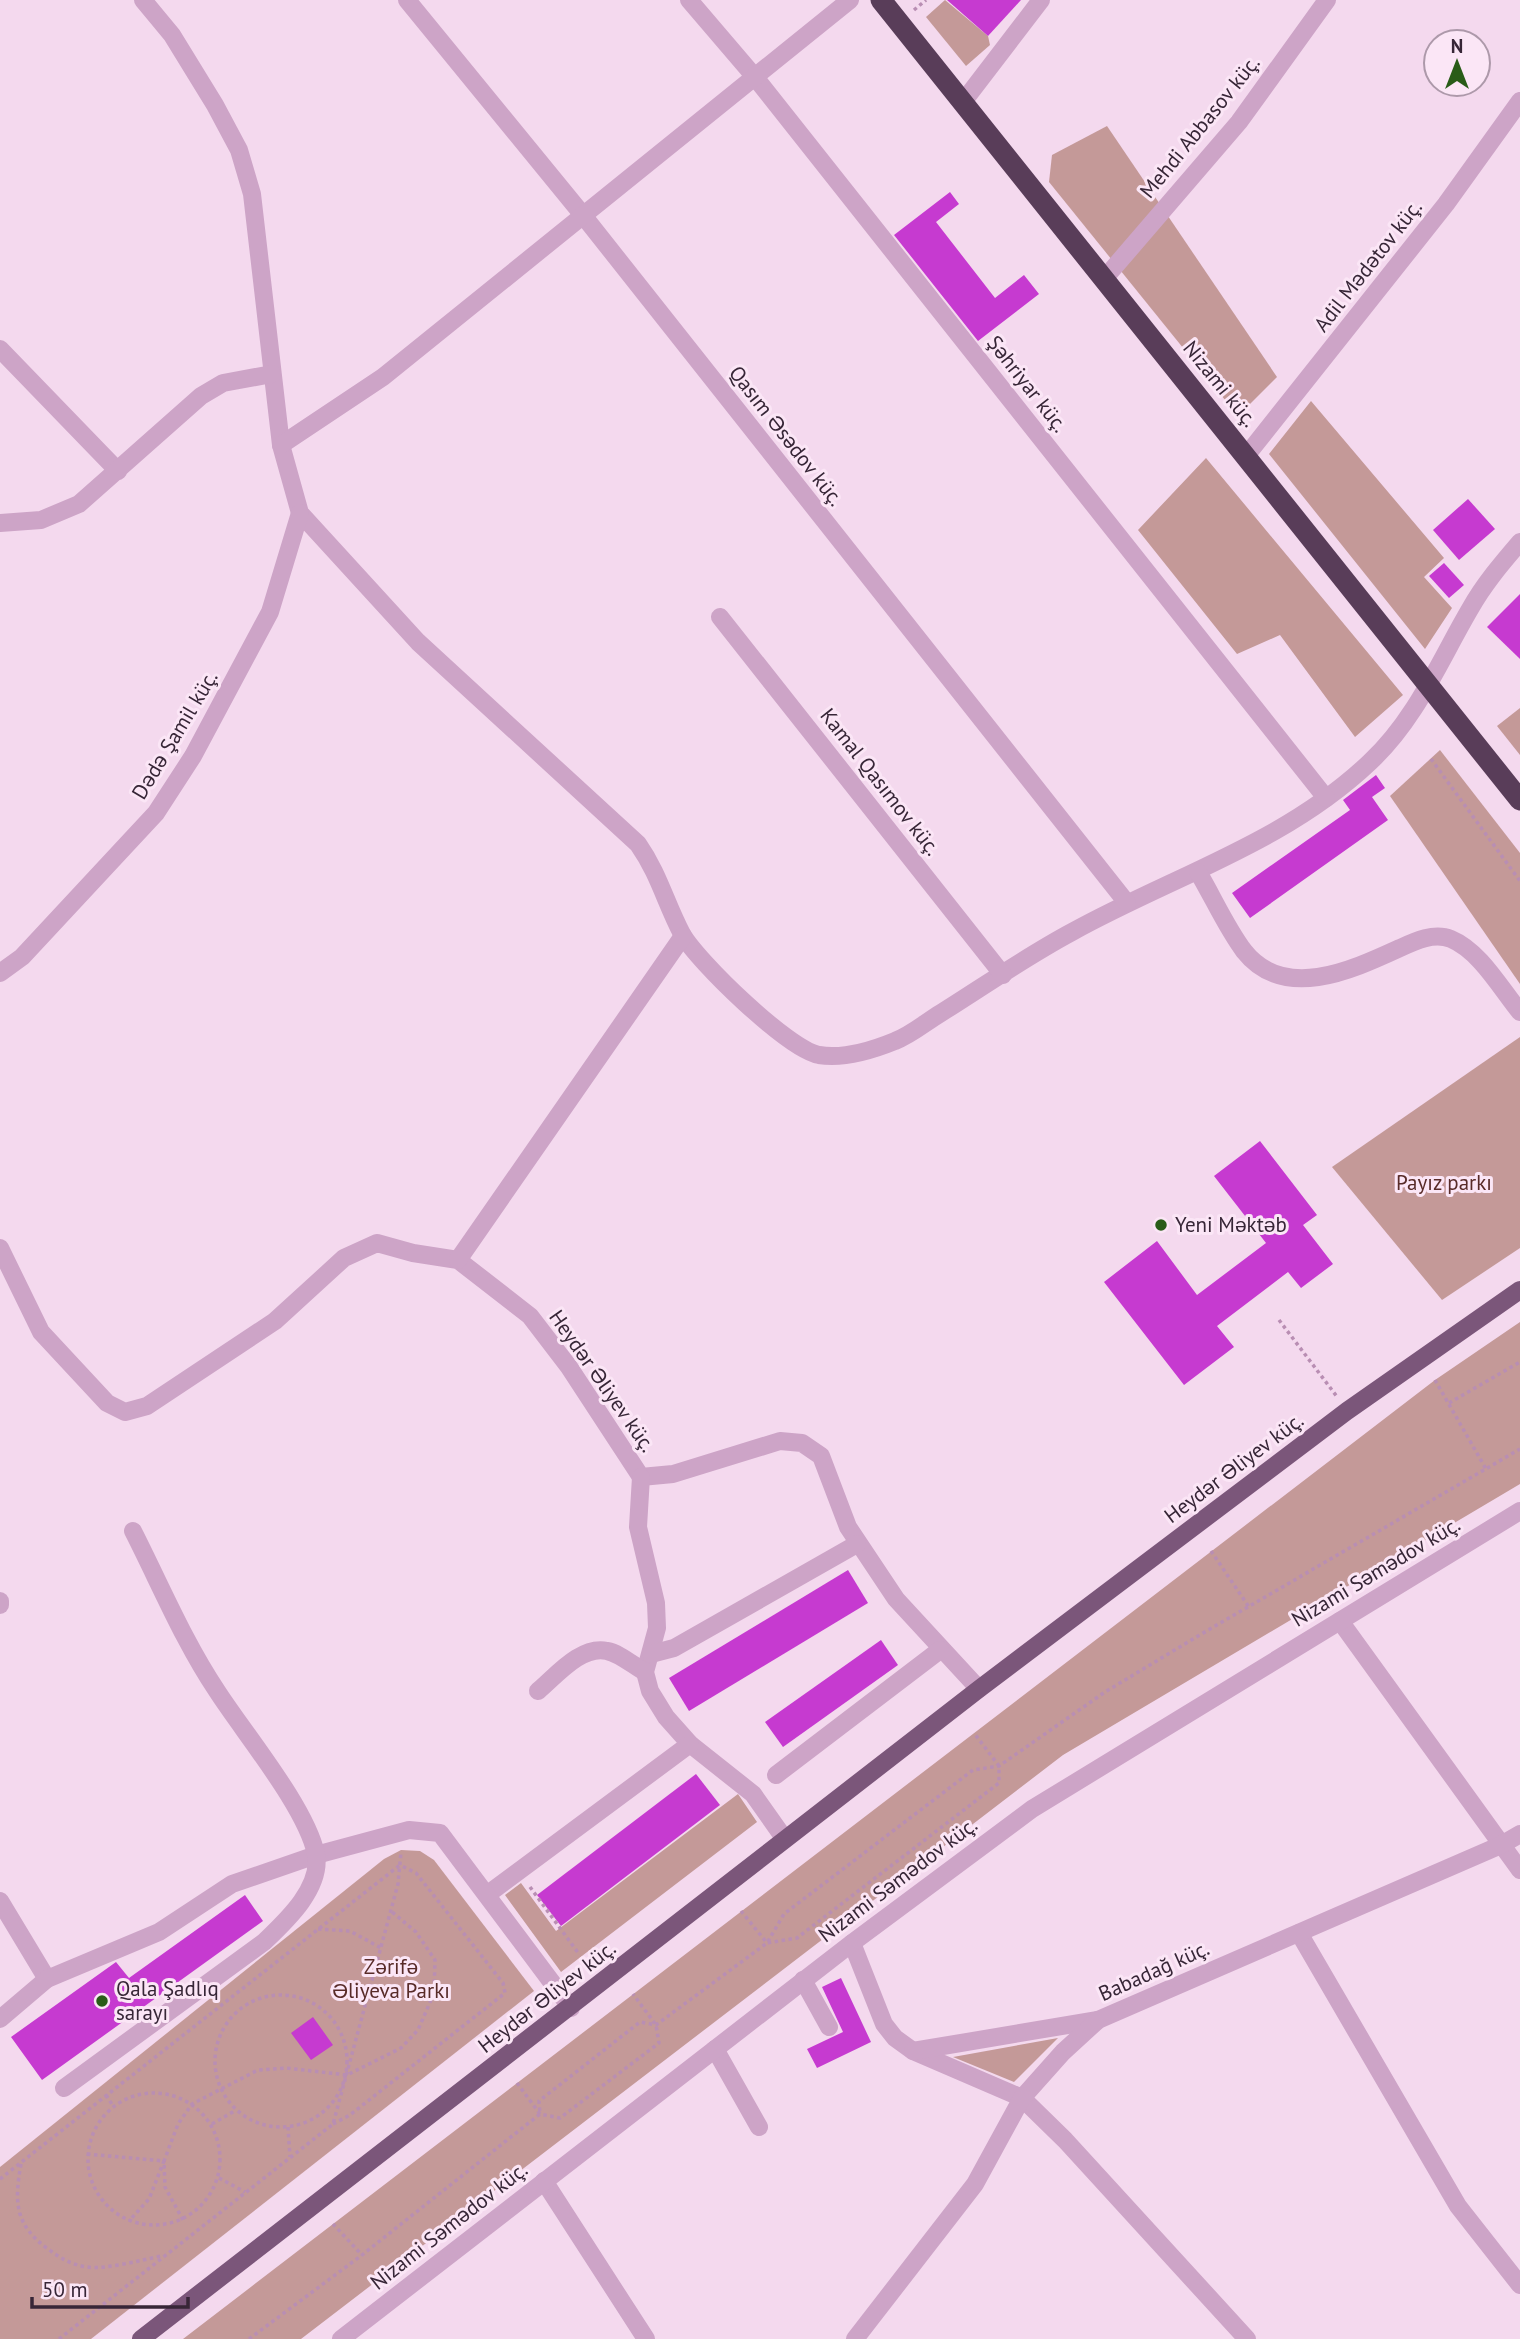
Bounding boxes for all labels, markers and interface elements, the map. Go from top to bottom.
north arrow [1422,28,1492,98]
text: N [1451,34,1463,58]
street label: Mehdi Abbasov küç. [1134,50,1266,204]
street label: Adil Mədətov küç. [1308,194,1428,337]
street label: Şəhriyar küç. [981,330,1074,437]
street label: Nizami küç. [1177,335,1263,432]
street label: Qasım Əsədov küç. [723,360,850,511]
street label: Dədə Şamil küç. [126,666,224,804]
street label: Kamal Qasımov küç. [815,703,946,861]
park label: Payız parkı [1396,1169,1492,1196]
place label: Yeni Məktəb [1175,1211,1287,1238]
marker: Yeni Məktəb [1153,1217,1169,1233]
street label: Heydər Əliyev küç. [543,1304,661,1457]
street label: Heydər Əliyev küç. [1159,1406,1309,1529]
street label: Nizami Səmədov küç. [1286,1511,1465,1633]
street label: Nizami Səmədov küç. [813,1811,983,1948]
street label: Heydər Əliyev küç. [472,1934,621,2059]
street label: Babadağ küç. [1094,1934,1213,2007]
park label: Zərifə Əliyeva Parkı [332,1953,450,2004]
place label: Qala Şadlıq sarayı [116,1975,219,2026]
marker: Qala Şadlıq sarayı [94,1993,110,2009]
street label: Nizami Səmədov küç. [365,2156,533,2295]
scale bar [32,2266,187,2310]
text: 50 m [42,2276,88,2303]

